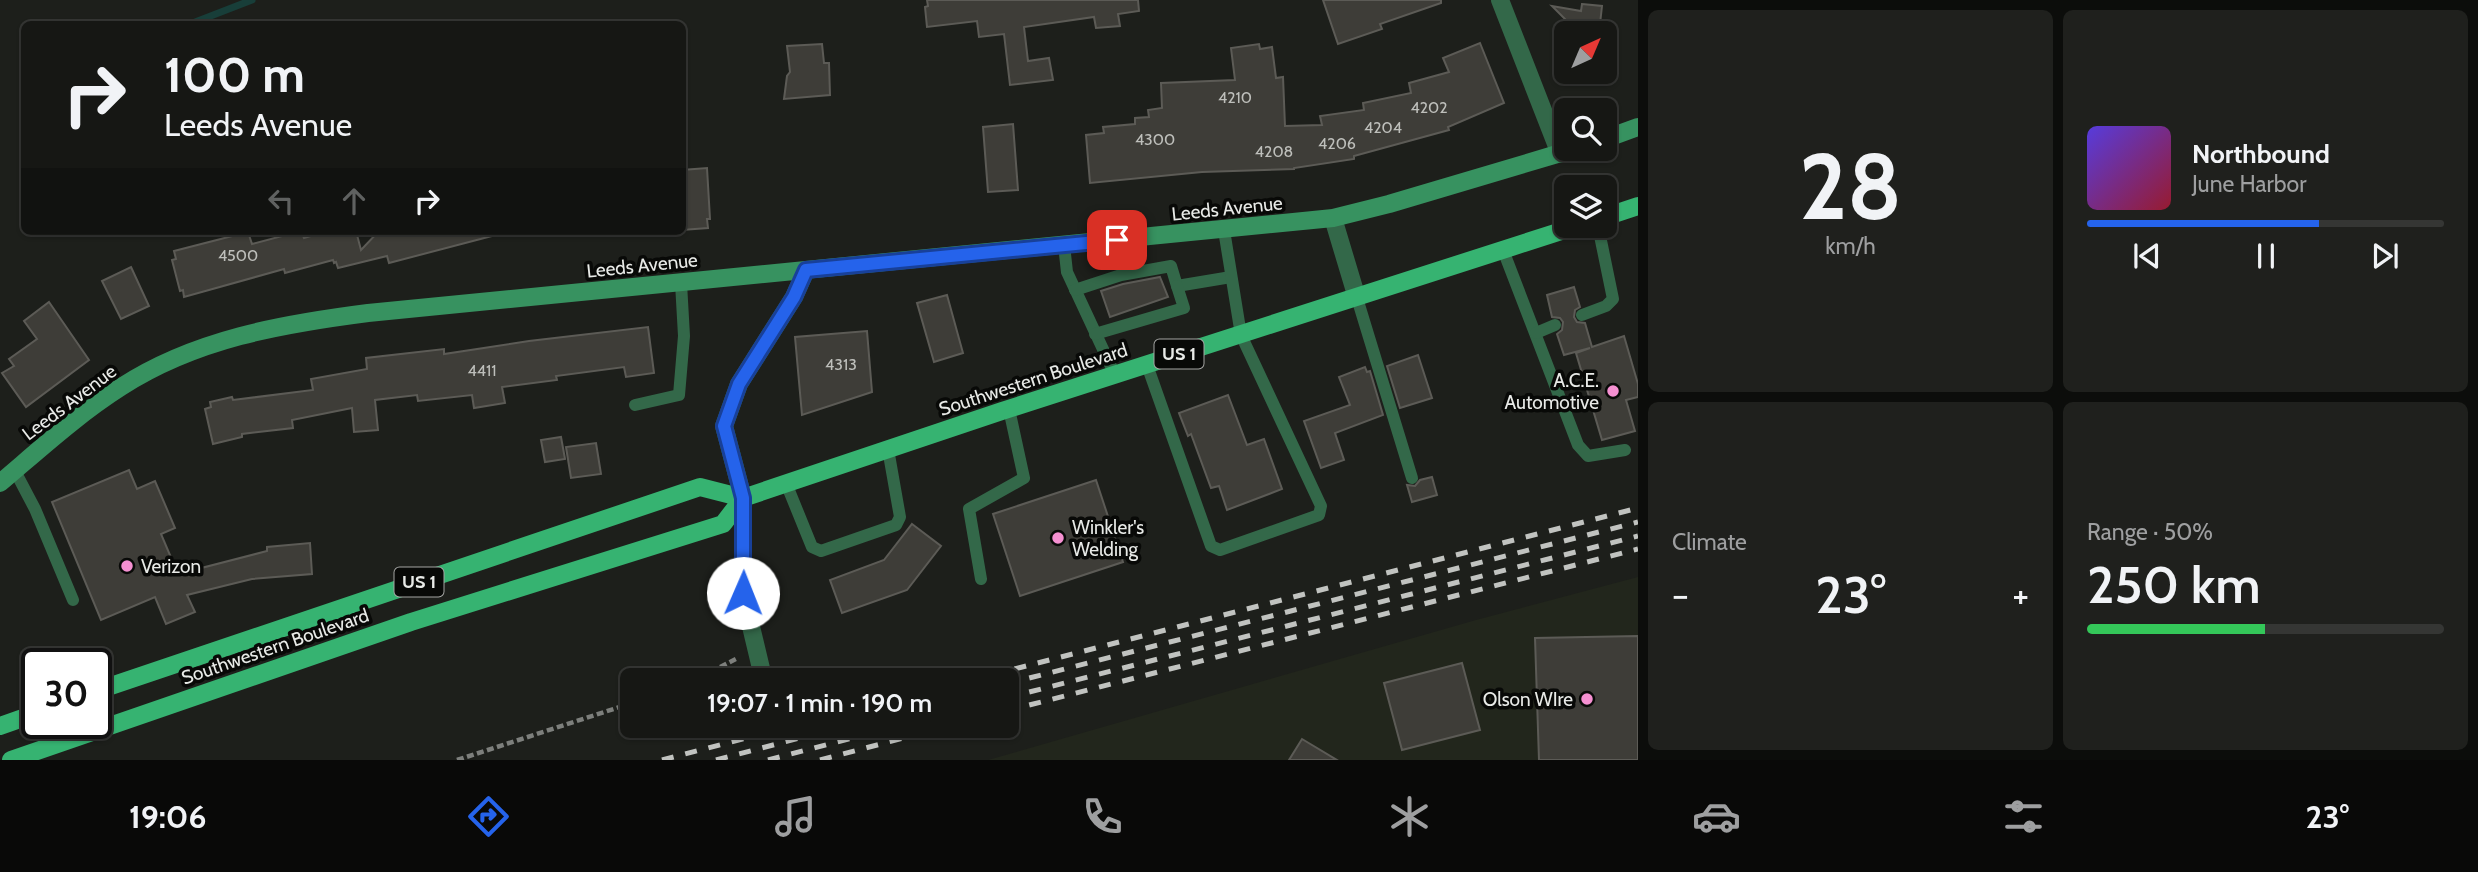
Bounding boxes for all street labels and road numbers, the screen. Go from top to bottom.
street label: Leeds Avenue [1170,191,1284,226]
street label: Leeds Avenue [585,248,699,283]
street label: Southwestern Boulevard [936,338,1130,421]
road number: US 1 [1154,340,1204,368]
street label: Leeds Avenue [18,359,121,445]
road number: US 1 [394,568,444,596]
street label: Southwestern Boulevard [178,604,372,689]

